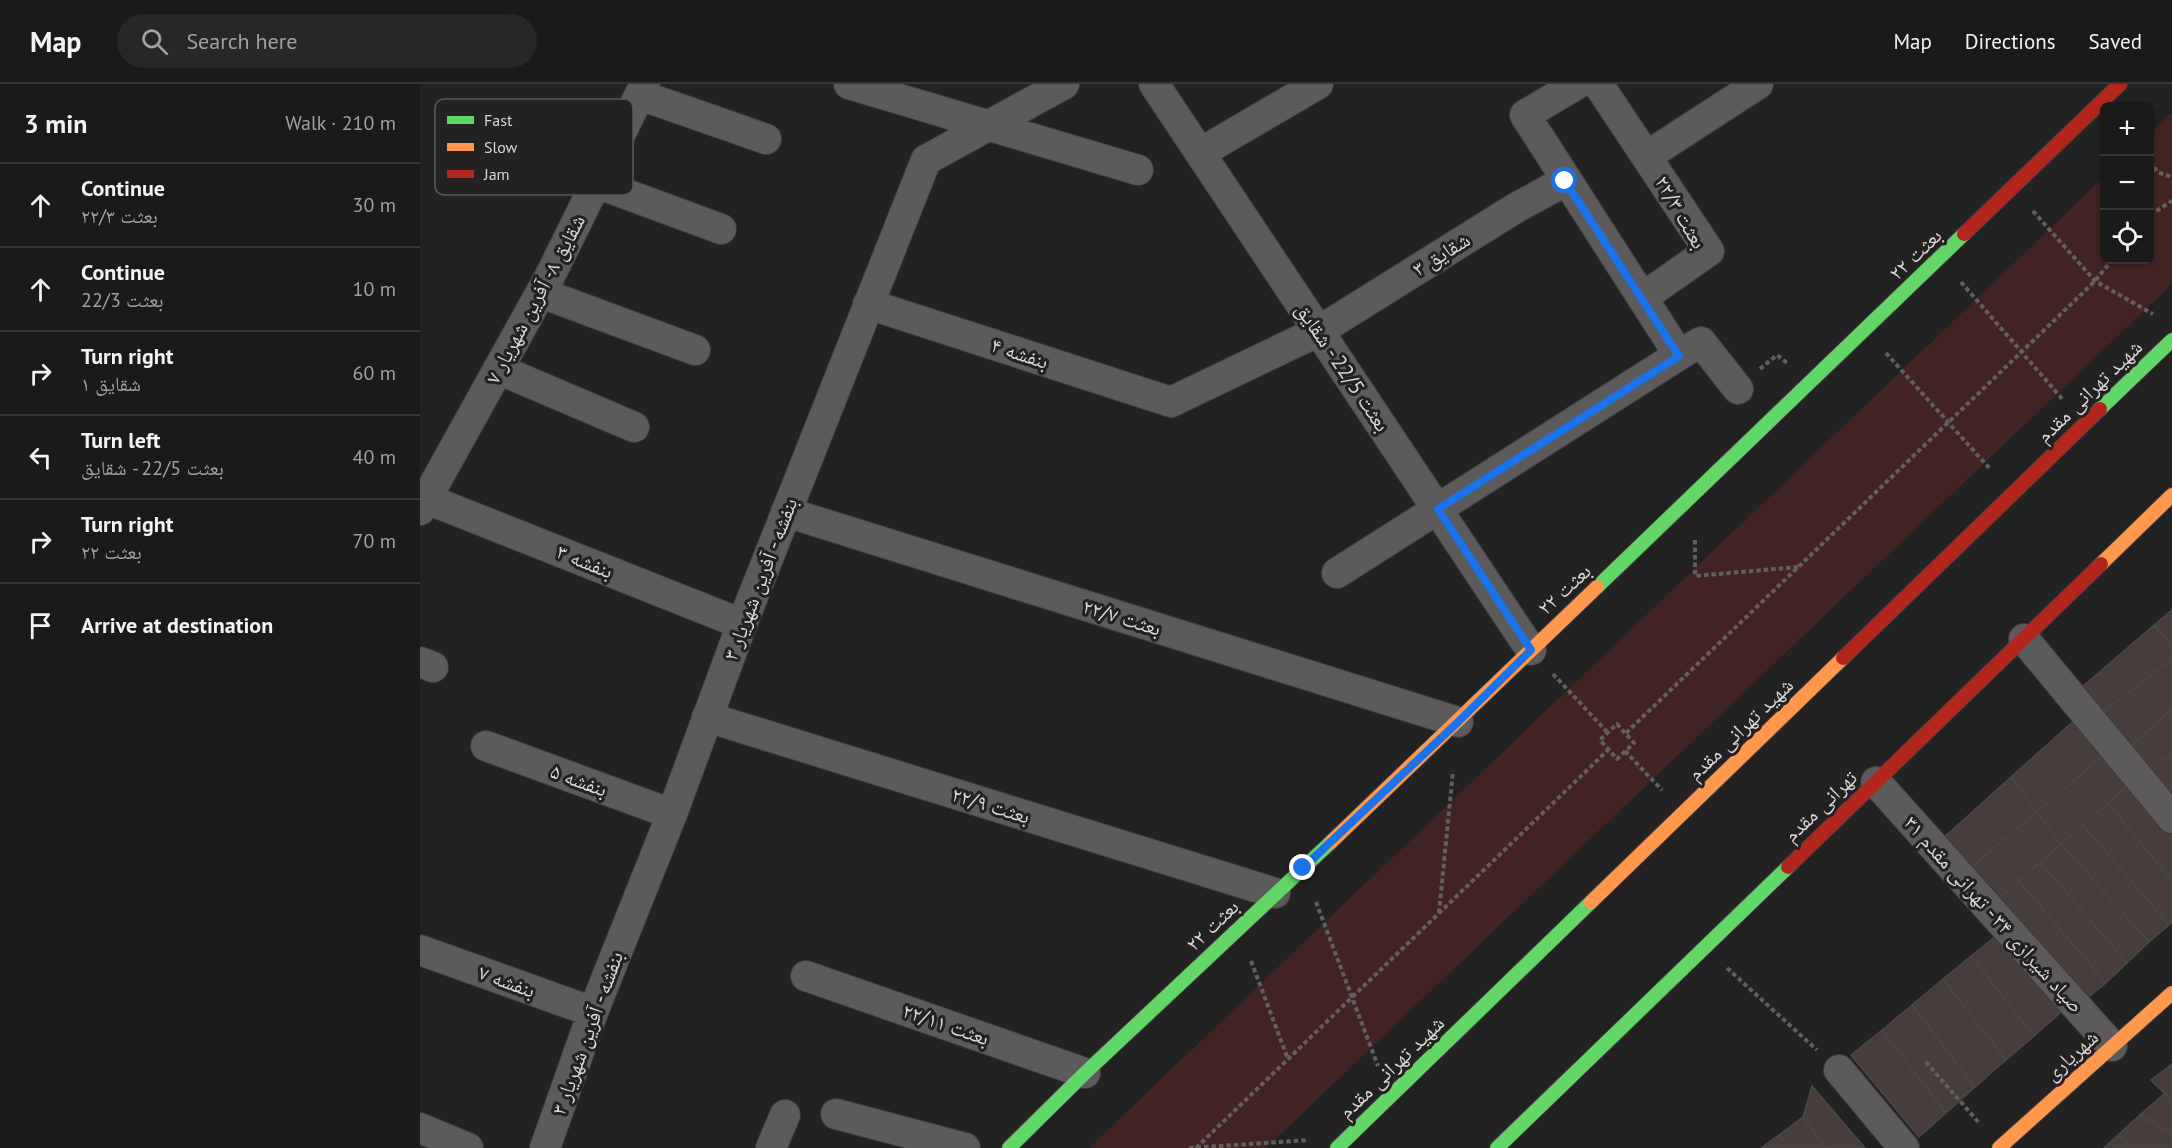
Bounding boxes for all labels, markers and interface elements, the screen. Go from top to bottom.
search box [117,14,537,68]
text: Map [30,23,81,60]
icon: search [138,25,171,58]
text: Search here [186,27,297,55]
text: Map [1893,28,1932,55]
text: Directions [1965,28,2056,55]
text: Saved [2089,28,2142,55]
legend [435,99,633,195]
map controls [2100,102,2154,264]
button: + [2100,102,2154,156]
text: 3 min [24,107,87,140]
text: Walk · 210 m [285,110,396,136]
text: Fast [484,110,513,130]
text: Slow [484,137,518,157]
button: − [2100,156,2154,210]
text: Jam [483,164,510,184]
route start [1551,167,1577,193]
street label: بعثت ۲۲/۳ [1649,170,1713,254]
text: Continue [81,174,165,202]
icon: ahead [24,189,57,222]
text: 30 m [353,192,396,218]
text: بعثت ۲۲/۳ [81,203,158,229]
street label: شقایق ۸- آفرین شهریار ۷ [479,210,591,388]
button: locate [2100,210,2154,264]
street label: بعثت ۲۲ [1883,222,1947,286]
street label: شقایق ۳ [1407,226,1475,282]
text: Continue [81,258,165,286]
icon: ahead [24,273,57,306]
text: 10 m [353,276,396,302]
text: بعثت 22/3 [81,287,163,313]
street label: بعثت 22/5 - شقایق [1290,297,1396,437]
street label: بنفشه ۴ [988,331,1052,375]
street label: شهید تهرانی مقدم [2030,334,2148,449]
text: Turn right [81,342,173,370]
icon: right [24,357,57,390]
text: 60 m [353,360,396,386]
text: شقایق ۱ [81,371,141,397]
text: Turn left [81,426,161,454]
icon: left [24,441,57,474]
text: 40 m [353,444,396,470]
text: بعثت 22/5 - شقایق [81,455,224,481]
street label: بنفشه - آفرین شهریار ۳ [717,494,803,664]
text: Turn right [81,510,173,538]
icon: right [24,525,57,558]
text: 70 m [353,528,396,554]
street label: بنفشه ۳ [553,538,617,584]
text: بعثت ۲۲ [81,539,142,565]
street label: بعثت ۲۲ [1532,557,1596,621]
street label: بعثت ۲۲/۷ [1080,592,1164,642]
icon: arrive [24,609,57,642]
text: Arrive at destination [81,611,273,639]
street label: شهید تهرانی مقدم [1681,672,1799,787]
street label: بنفشه ۵ [547,757,611,803]
street label: تهرانی مقدم [1777,764,1863,849]
street label: بعثت ۲۲/۹ [949,780,1033,830]
street label: صیاد شیرازی ۳۴ - تهرانی مقدم ۳۱ [1897,810,2090,1019]
route end [1289,854,1315,880]
street label: بعثت ۲۲ [1180,893,1244,957]
street label: بنفشه - آفرین شهریار ۳ [545,947,629,1119]
street label: بنفشه ۷ [475,958,539,1004]
street label: بعثت ۲۲/۱۱ [899,997,993,1051]
street label: شهید تهرانی مقدم [1332,1010,1450,1125]
street label: شهریاری [2038,1024,2104,1086]

